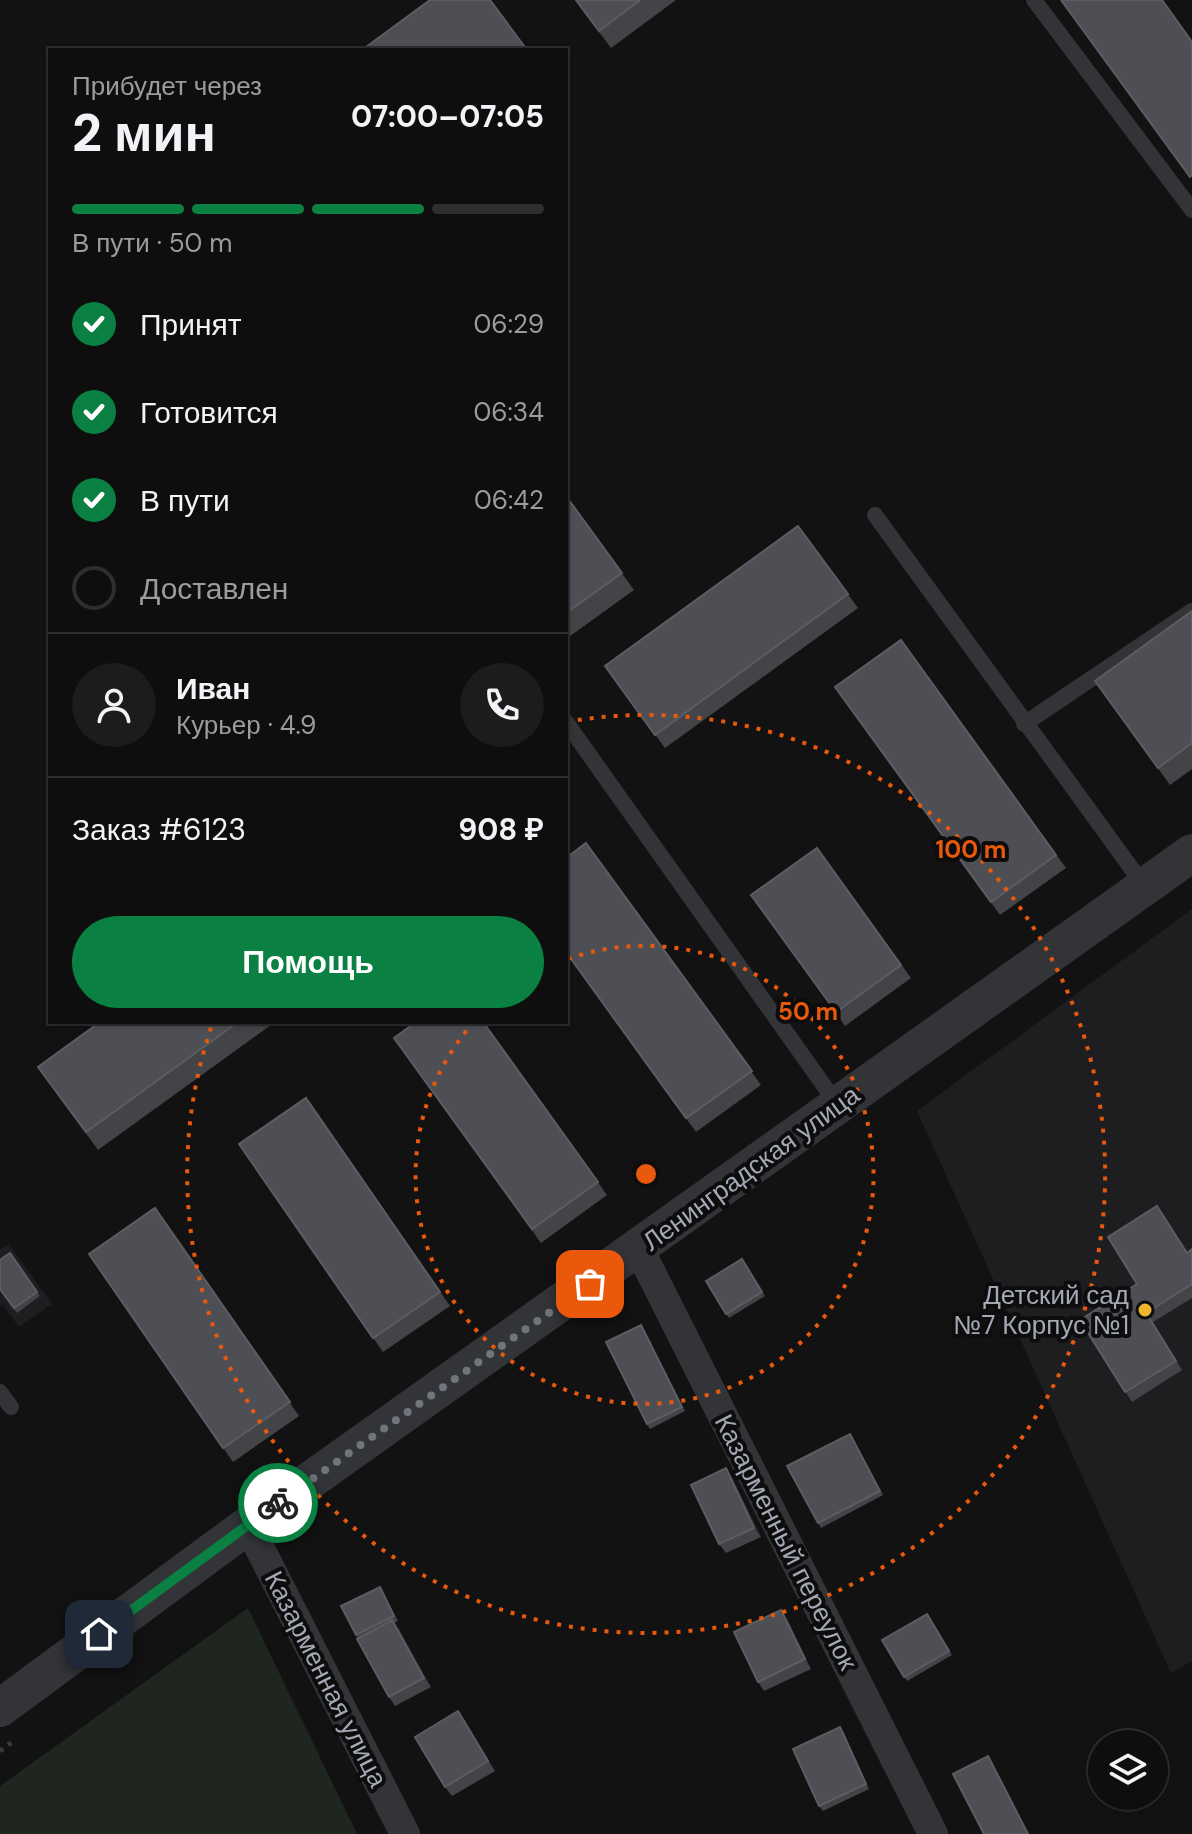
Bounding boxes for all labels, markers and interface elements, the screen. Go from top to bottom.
text: Прибудет через [72,69,262,103]
text: 07:00–07:05 [351,97,544,136]
text: 2 мин [72,99,216,167]
text: В пути · 50 m [72,226,232,260]
icon: check [72,302,116,346]
text: Принят [140,305,242,344]
text: 06:29 [474,307,544,341]
icon: check [72,390,116,434]
text: Готовится [140,393,278,432]
text: 06:34 [473,395,544,429]
icon: check [72,478,116,522]
text: В пути [140,481,230,520]
text: 06:42 [474,483,544,517]
text: Доставлен [140,569,288,608]
button: person [72,663,156,747]
button: phone [460,663,544,747]
text: Иван [176,669,250,708]
text: Курьер · 4.9 [176,708,316,742]
text: Заказ #6123 [72,810,246,849]
text: 908 ₽ [458,810,544,849]
text: 100 m [936,834,1006,865]
button: Помощь [72,916,544,1008]
text: 50 m [778,996,838,1027]
street label: Ленинградская улица [636,1077,867,1258]
centre of rings [632,1160,660,1188]
pin [556,1250,624,1318]
icon: bag [568,1262,612,1306]
place label: Детский сад №7 Корпус №1 [954,1278,1129,1342]
marker: Детский сад №7 Корпус №1 [1136,1301,1154,1319]
street label: Казарменный переулок [707,1409,865,1676]
courier [238,1463,318,1543]
icon: bike [256,1481,300,1525]
street label: Казарменная улица [257,1565,395,1793]
pin [65,1600,133,1668]
icon: home [77,1612,121,1656]
map controls [1088,1730,1168,1810]
button: layers [1088,1730,1168,1810]

